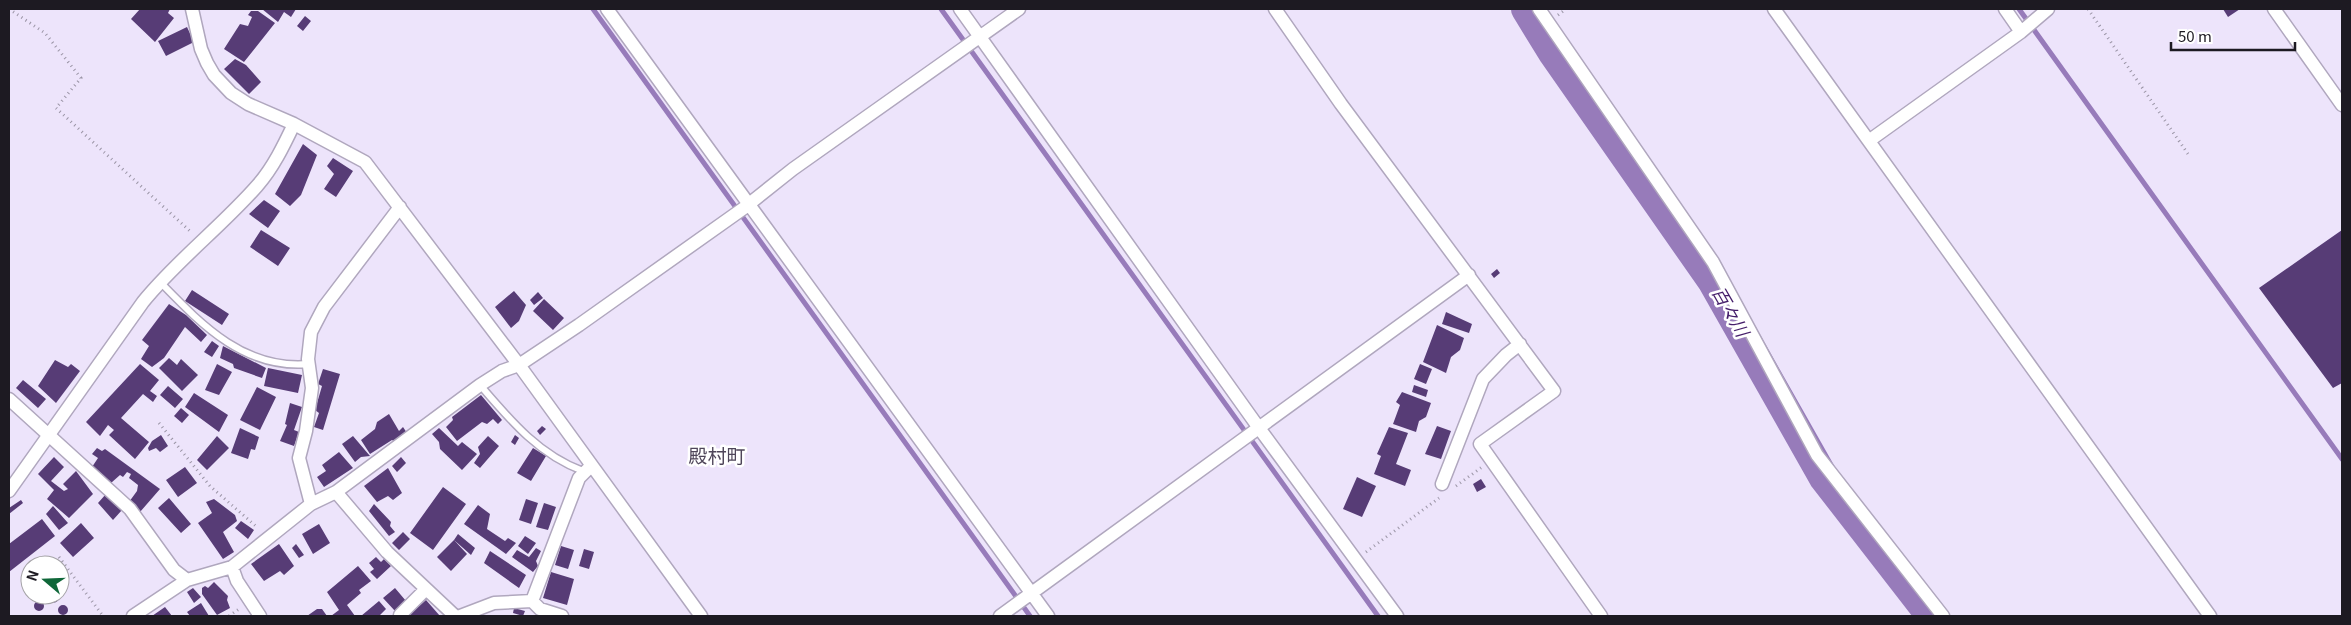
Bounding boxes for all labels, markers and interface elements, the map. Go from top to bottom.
scale bar [2171,20,2295,52]
text: 50 m [2178,25,2212,46]
water label: 百々川 [1707,281,1757,343]
district label: 殿村町 [688,441,746,468]
north arrow [20,555,70,605]
text: N [21,567,43,584]

